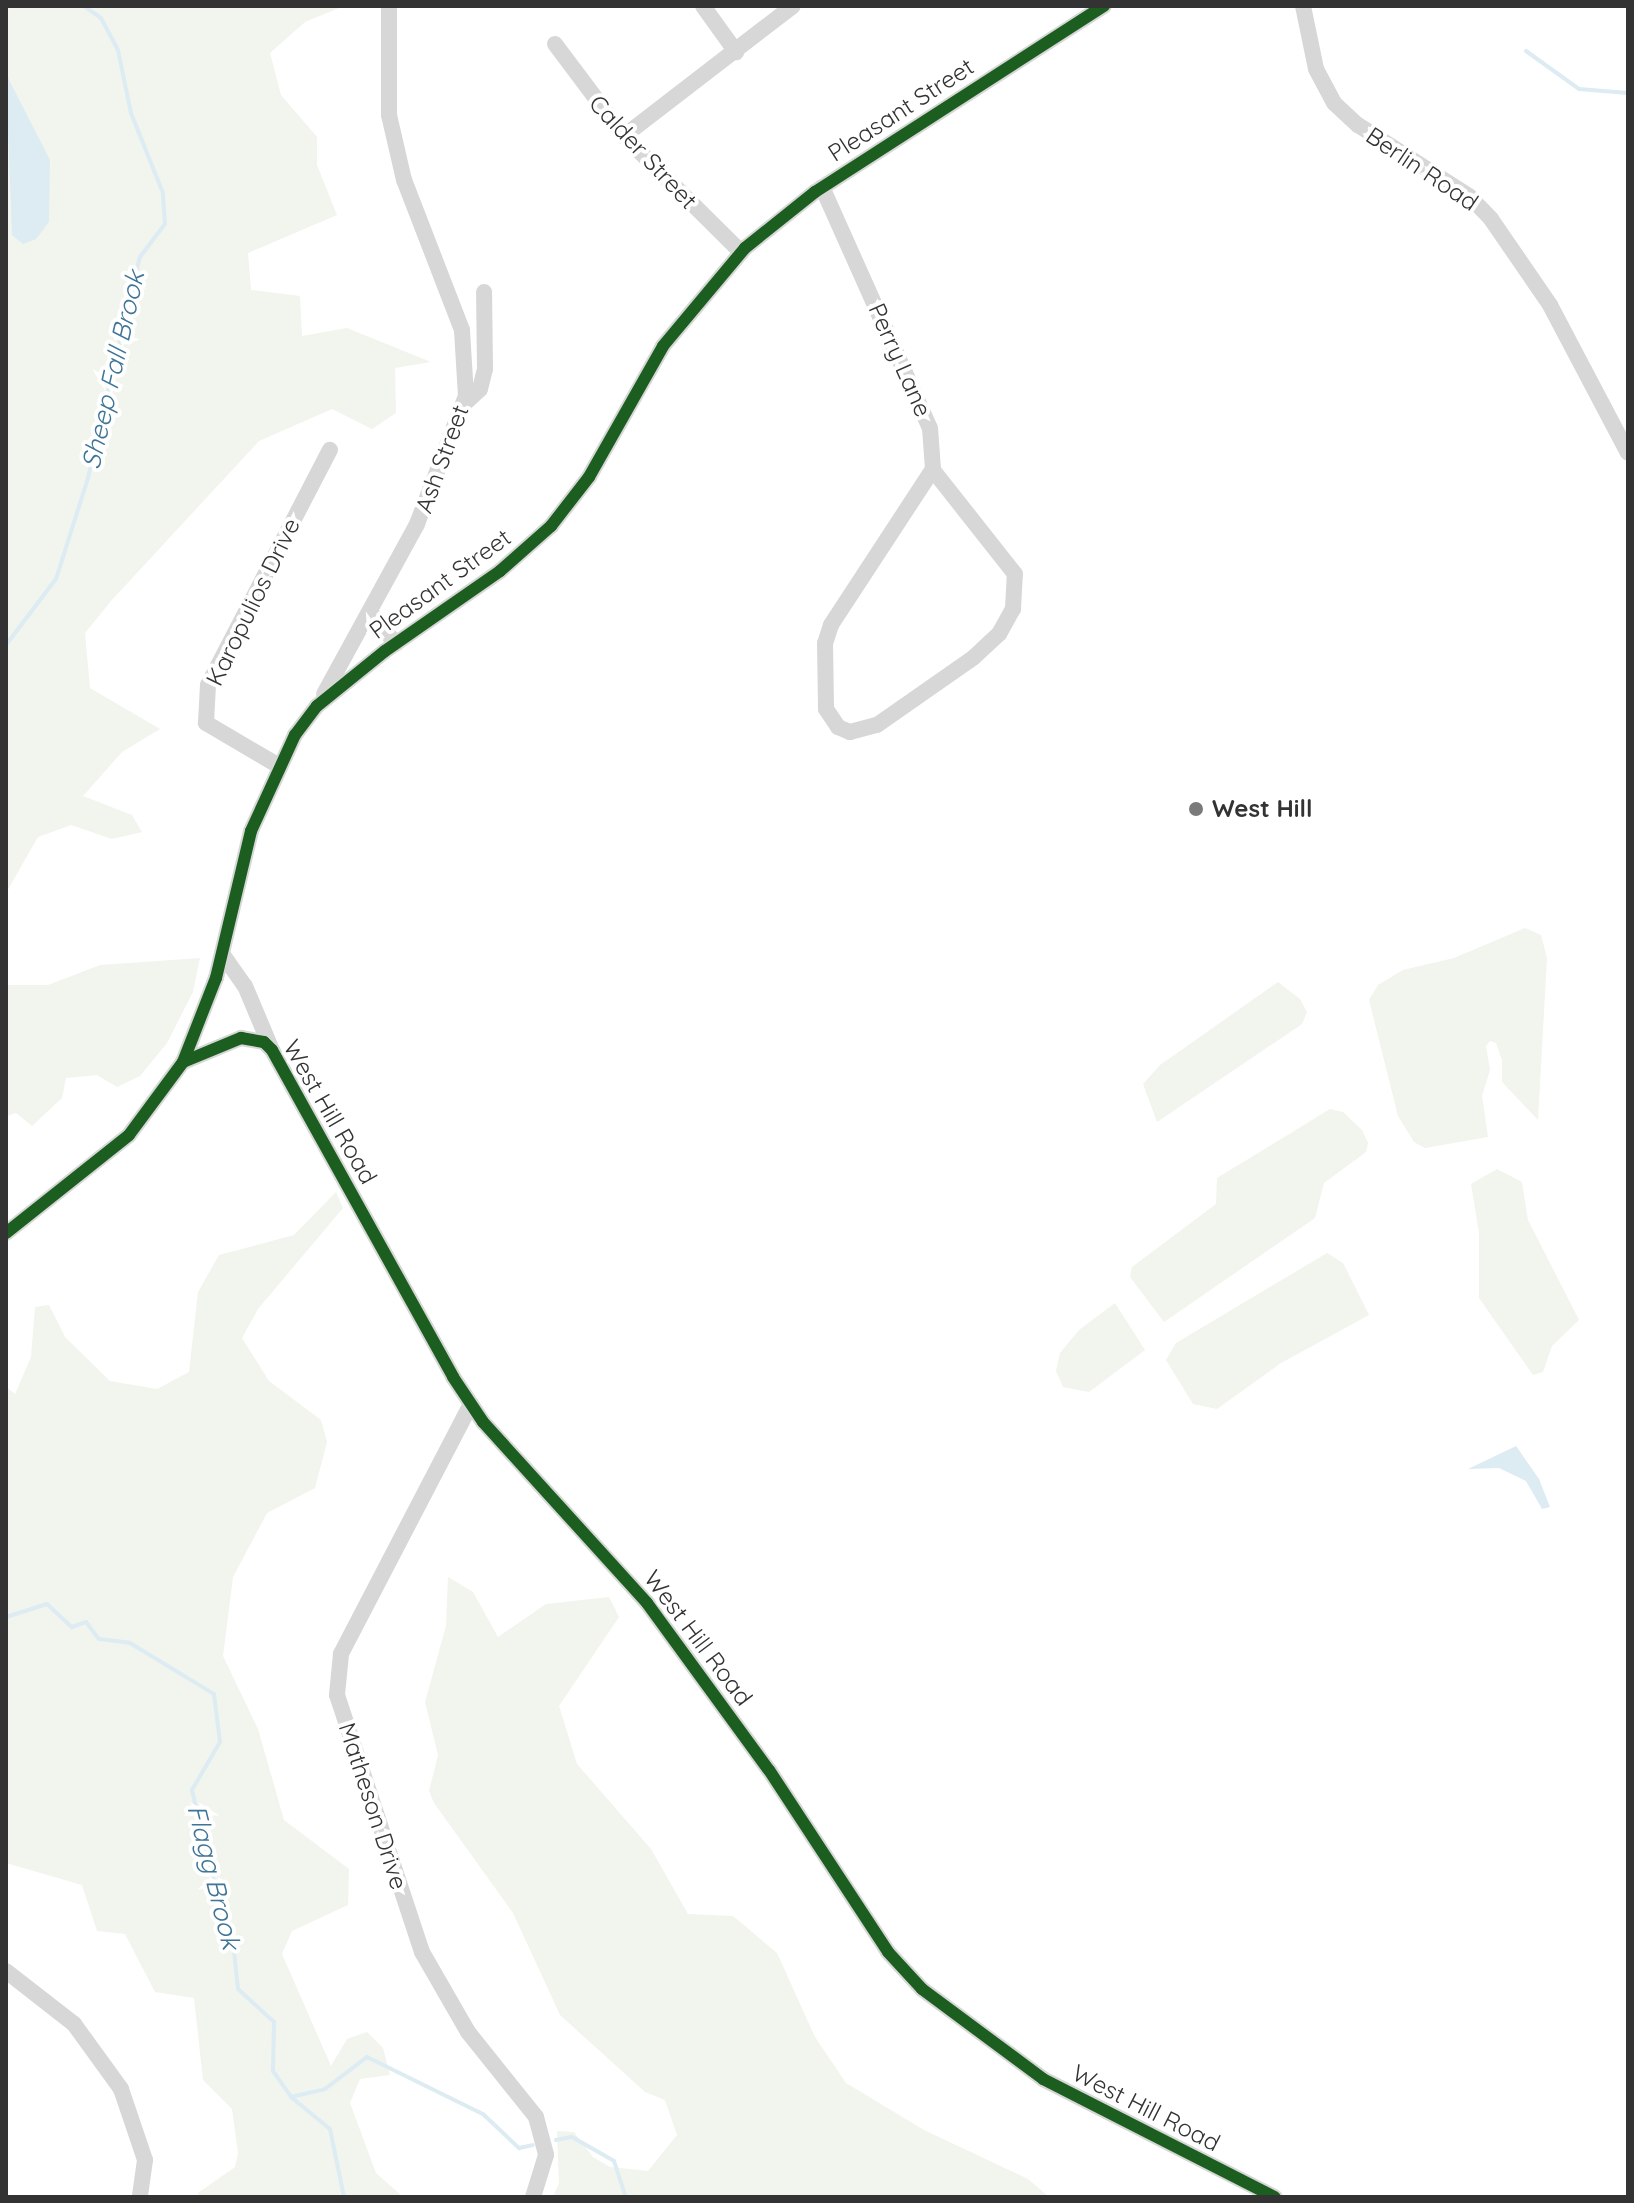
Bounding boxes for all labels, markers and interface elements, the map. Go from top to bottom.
street label: Pleasant Street [823,52,979,168]
street label: Calder Street [583,89,703,215]
street label: Berlin Road [1360,121,1484,217]
water label: Sheep Fall Brook [75,268,151,472]
street label: Perry Lane [862,299,938,421]
street label: Ash Street [409,401,475,517]
street label: Karopulios Drive [200,514,306,690]
street label: Pleasant Street [364,523,516,645]
place label: West Hill [1212,795,1312,823]
marker: West Hill [1187,800,1205,818]
street label: West Hill Road [277,1035,383,1189]
street label: West Hill Road [638,1565,758,1711]
street label: Matheson Drive [332,1719,414,1893]
water label: Flagg Brook [181,1802,247,1952]
street label: West Hill Road [1067,2058,1225,2158]

